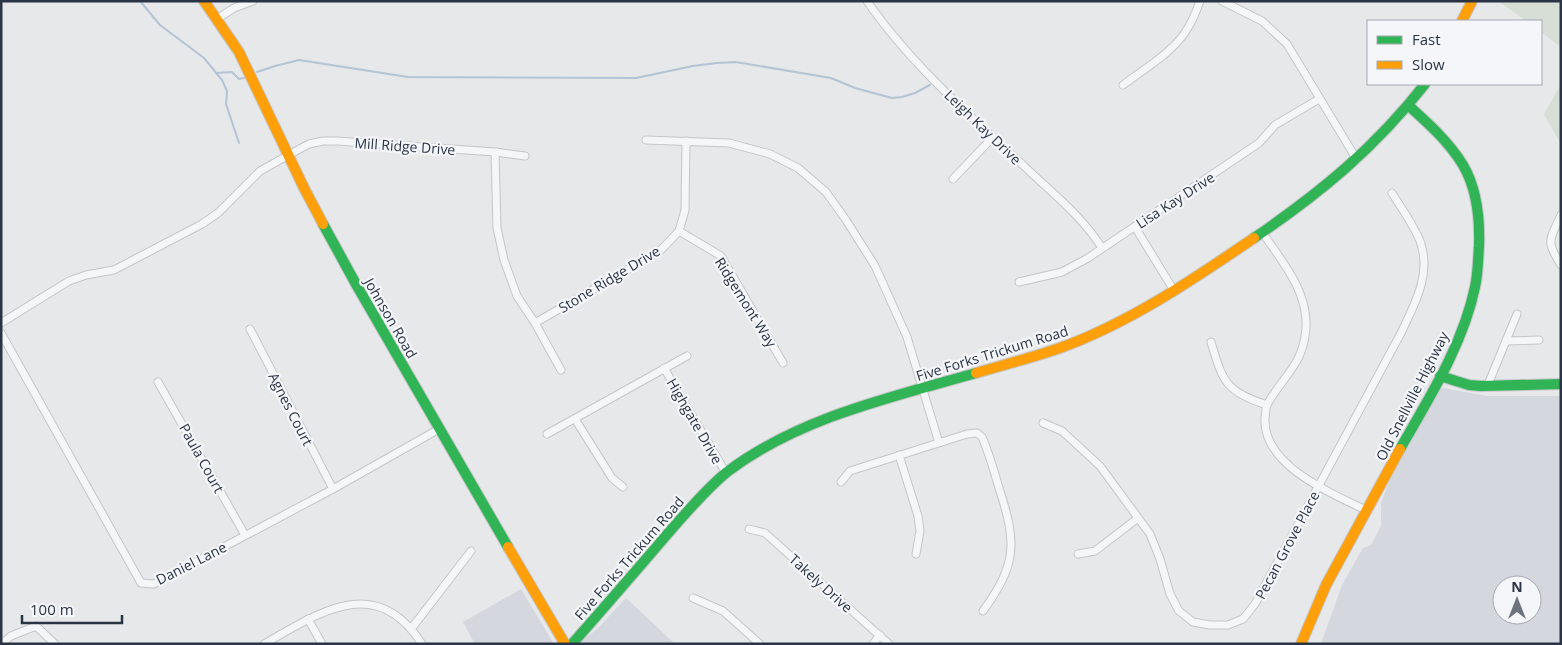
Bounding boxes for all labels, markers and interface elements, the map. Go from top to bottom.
legend [1367,20,1542,85]
text: Fast [1412,29,1441,49]
text: Slow [1412,54,1445,74]
street label: Leigh Kay Drive [941,85,1026,169]
street label: Mill Ridge Drive [354,133,456,159]
street label: Lisa Kay Drive [1132,167,1218,233]
street label: Stone Ridge Drive [555,241,663,317]
street label: Ridgemont Way [711,253,782,351]
street label: Johnson Road [359,273,422,362]
street label: Five Forks Trickum Road [914,321,1070,385]
street label: Old Snellville Highway [1371,327,1453,464]
street label: Agnes Court [264,369,318,449]
street label: Highgate Drive [663,375,727,468]
street label: Paula Court [175,420,229,496]
street label: Pecan Grove Place [1250,487,1324,602]
street label: Five Forks Trickum Road [570,492,688,624]
street label: Daniel Lane [153,537,230,589]
street label: Takely Drive [785,549,857,617]
north arrow [1492,575,1542,625]
text: N [1511,577,1523,596]
scale bar [22,592,122,624]
text: 100 m [30,599,74,619]

